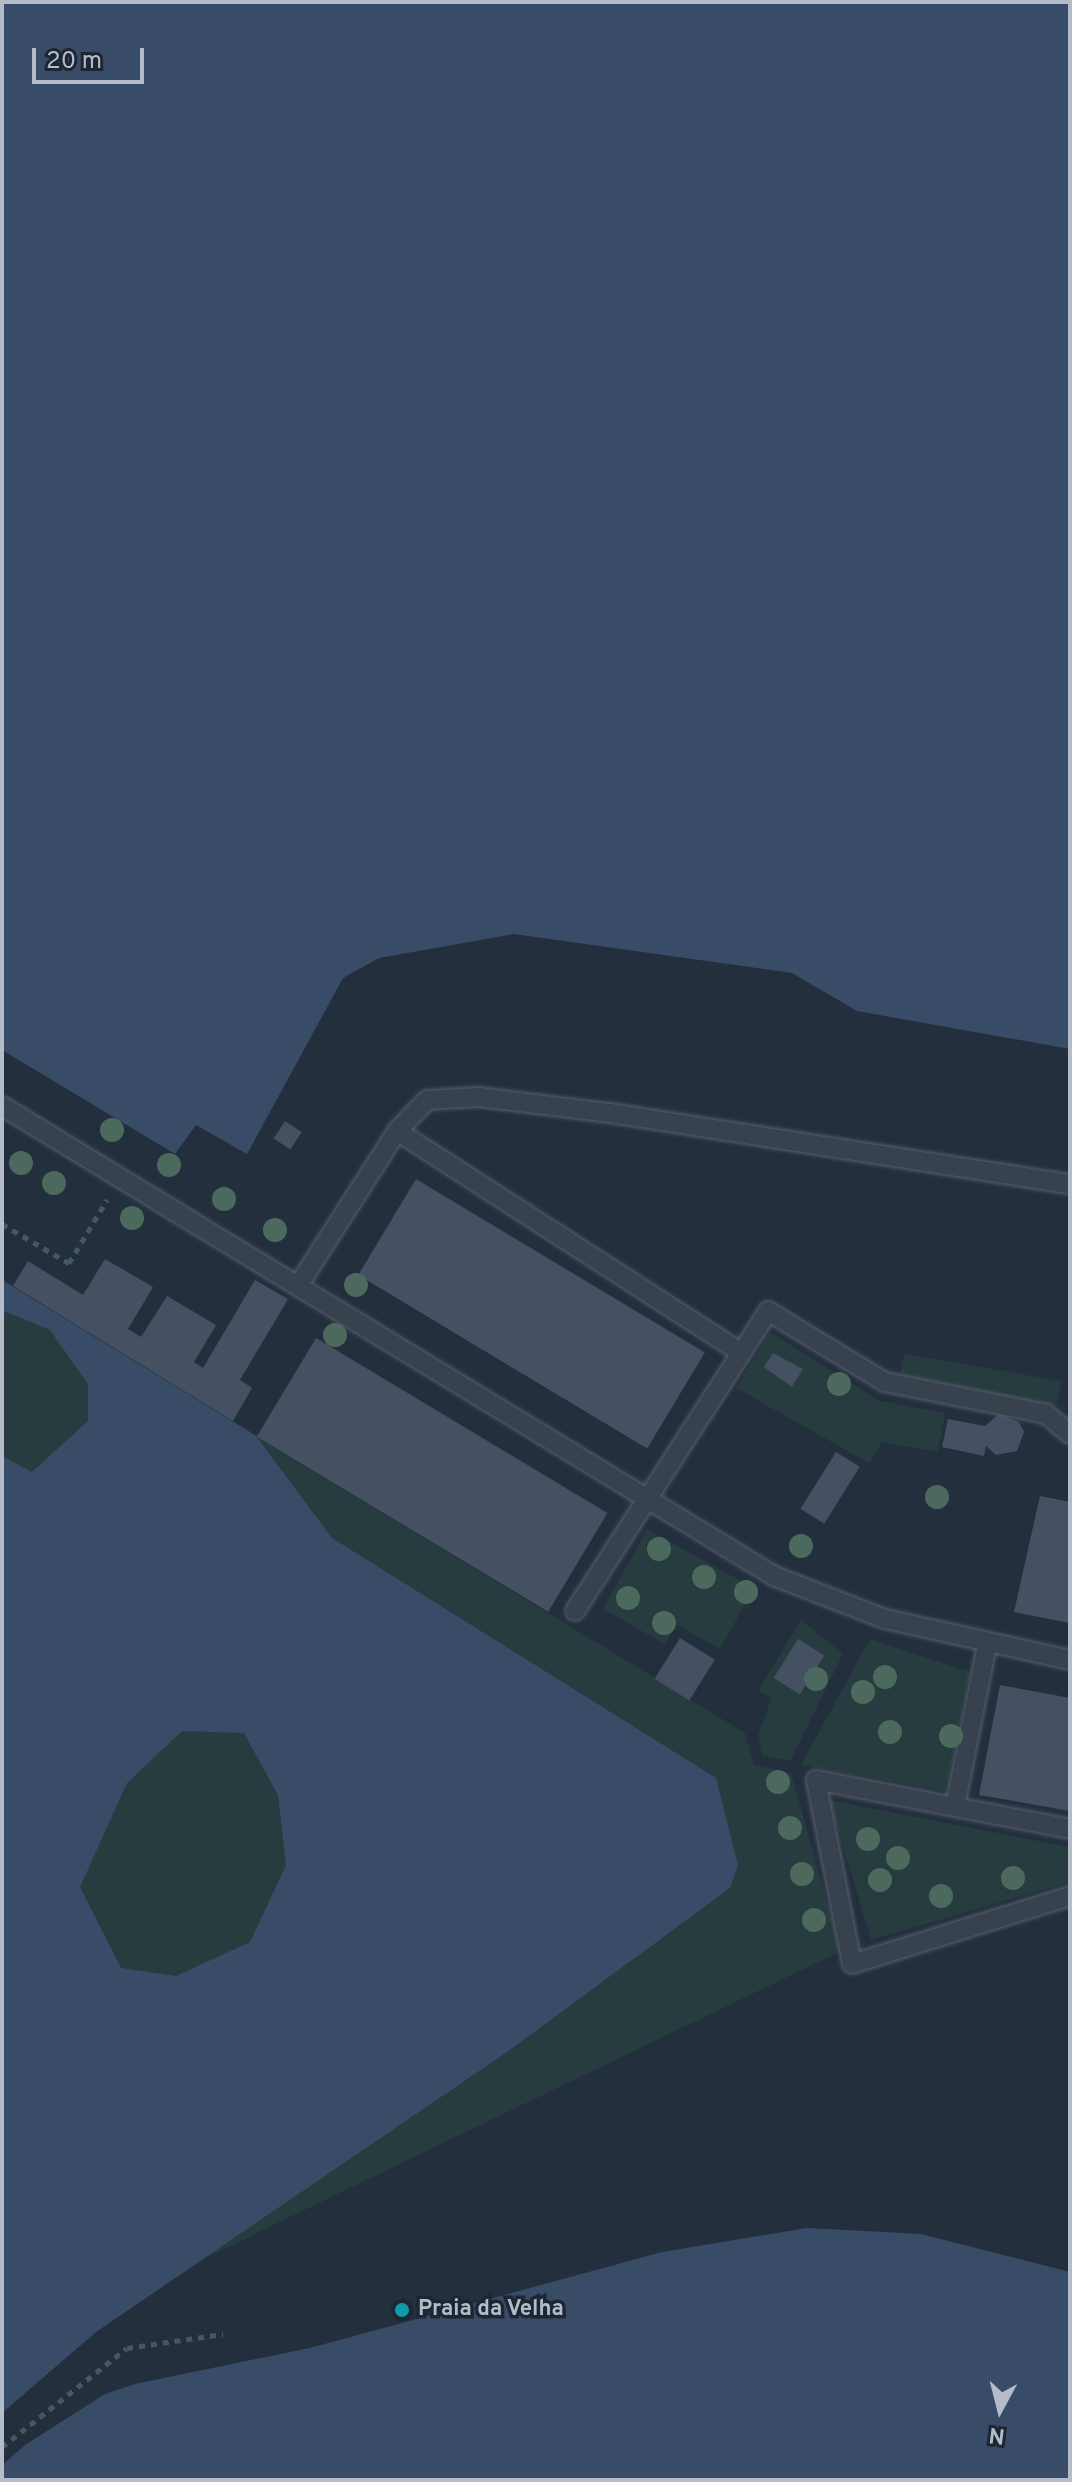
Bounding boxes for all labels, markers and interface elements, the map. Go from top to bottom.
scale bar [36,32,148,82]
text: 20 m [46,47,102,77]
place label: Praia da Velha [418,2297,565,2323]
marker: Praia da Velha [393,2301,411,2319]
north arrow [960,2370,1040,2450]
text: N [988,2420,1007,2449]

